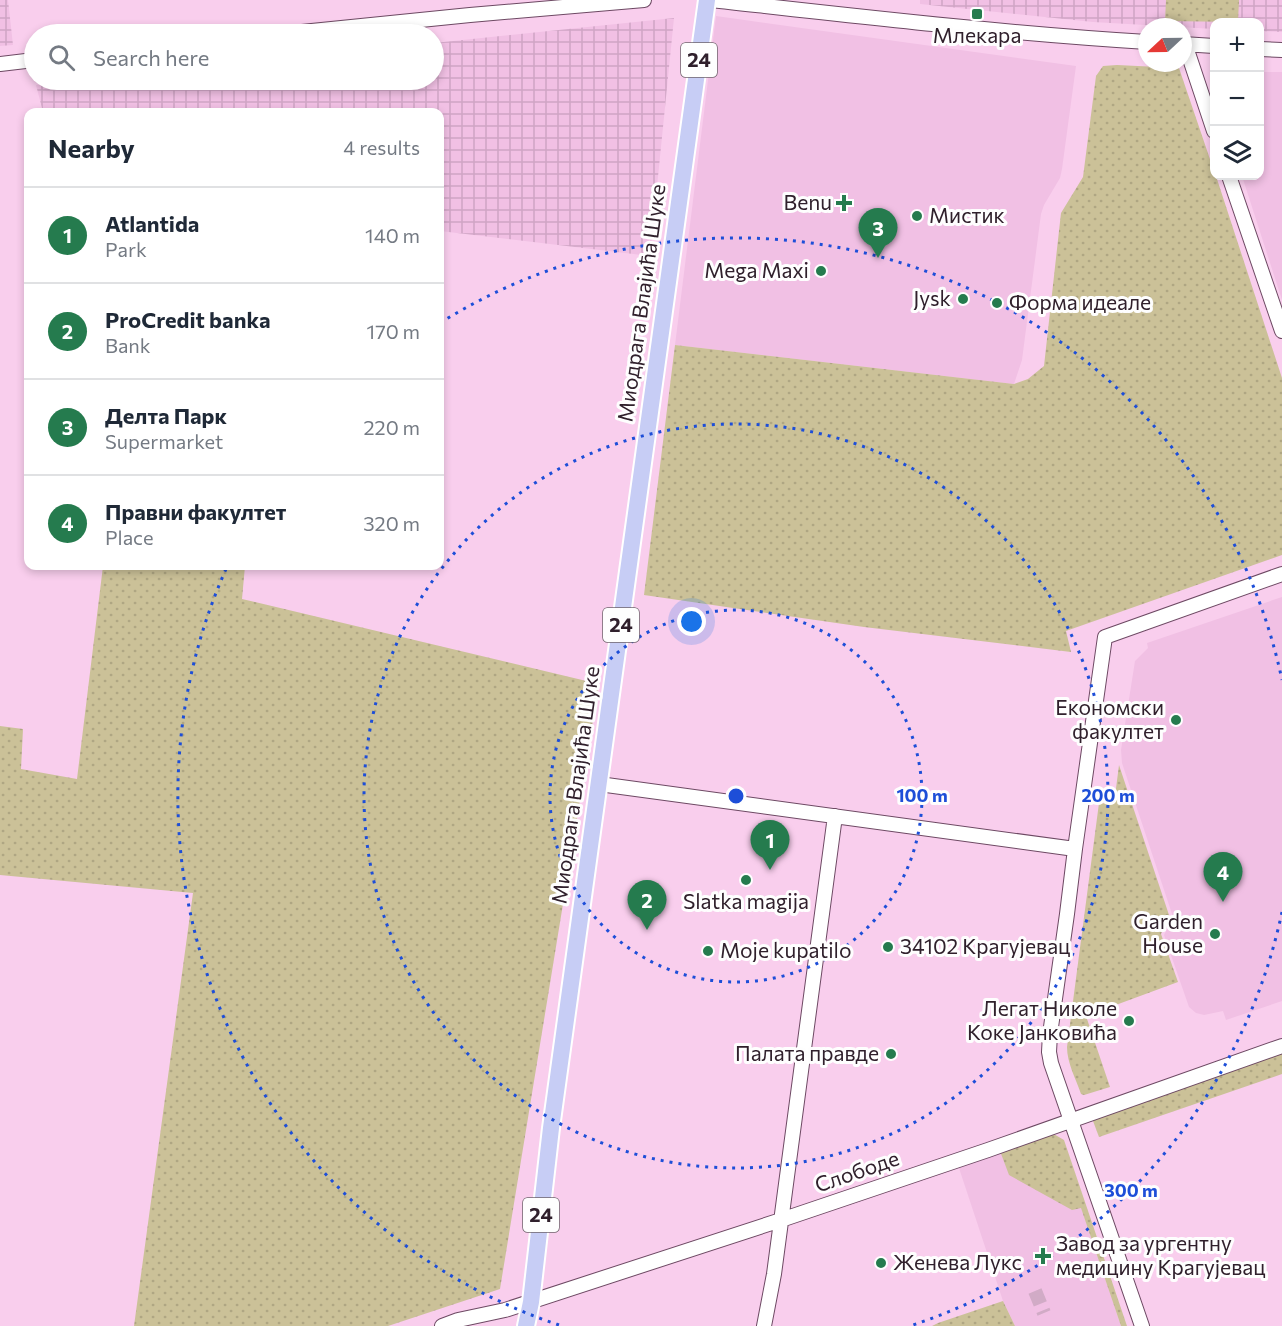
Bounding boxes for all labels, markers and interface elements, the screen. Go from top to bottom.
marker: Млекара [970,7,984,21]
north arrow [1138,18,1192,72]
map controls [1210,18,1264,180]
button: + [1210,18,1264,72]
place label: Млекара [933,22,1021,47]
search box [24,24,444,90]
icon: search [45,41,78,74]
road number: 24 [681,43,717,77]
text: Search here [93,44,209,71]
button: − [1210,72,1264,126]
button: layers [1210,126,1264,180]
text: Nearby [48,132,135,163]
text: 4 results [343,135,420,159]
street label: Миодрага Влајића Шуке [611,182,670,423]
place label: Benu [784,189,832,214]
marker: Benu [837,196,851,210]
place label: Мистик [929,202,1005,227]
pin: 3 [858,208,898,258]
marker: Мистик [910,209,924,223]
text: Atlantida [105,210,199,237]
text: 1 [63,223,72,247]
text: 140 m [365,223,420,247]
text: Park [105,237,147,261]
place label: Mega Maxi [704,257,809,282]
marker: Mega Maxi [814,264,828,278]
place label: Jysk [913,285,951,310]
place label: Форма идеале [1009,289,1151,314]
marker: Jysk [956,292,970,306]
marker: Форма идеале [990,296,1004,310]
text: ProCredit banka [105,306,271,333]
text: 2 [62,319,73,343]
text: 170 m [367,319,420,343]
text: Bank [105,333,151,357]
text: Делта Парк [105,402,227,429]
text: 3 [62,415,73,439]
text: 220 m [364,415,420,439]
text: Supermarket [105,429,223,453]
text: Правни факултет [105,498,286,525]
text: 4 [61,511,74,535]
text: 320 m [363,511,420,535]
text: Place [105,525,154,549]
your location [677,607,706,636]
road number: 24 [603,608,639,642]
street label: Миодрага Влајића Шуке [545,664,604,905]
place label: Економски факултет [1055,694,1164,743]
marker: Економски факултет [1169,713,1183,727]
text: 100 m [896,784,948,806]
text: 200 m [1081,784,1135,806]
centre of rings [726,786,746,806]
pin: 1 [750,820,790,870]
pin: 4 [1204,852,1242,902]
marker: Slatka magija [739,873,753,887]
pin: 2 [628,880,666,930]
place label: Slatka magija [683,888,809,913]
place label: Garden House [1133,908,1203,957]
marker: Garden House [1208,927,1222,941]
place label: 34102 Крагујевац [900,933,1070,958]
place label: Moje kupatilo [720,937,851,962]
marker: 34102 Крагујевац [881,940,895,954]
marker: Moje kupatilo [701,944,715,958]
place label: Легат Николе Коке Јанковића [967,995,1117,1044]
marker: Легат Николе Коке Јанковића [1122,1014,1136,1028]
place label: Палата правде [735,1040,879,1065]
marker: Палата правде [884,1047,898,1061]
street label: Слободе [811,1145,902,1197]
text: 300 m [1104,1179,1158,1201]
road number: 24 [523,1198,559,1232]
place label: Завод за ургентну медицину Крагујевац [1056,1230,1265,1279]
marker: Завод за ургентну медицину Крагујевац [1034,1247,1052,1265]
place label: Женева Лукс [893,1249,1022,1274]
marker: Женева Лукс [874,1256,888,1270]

